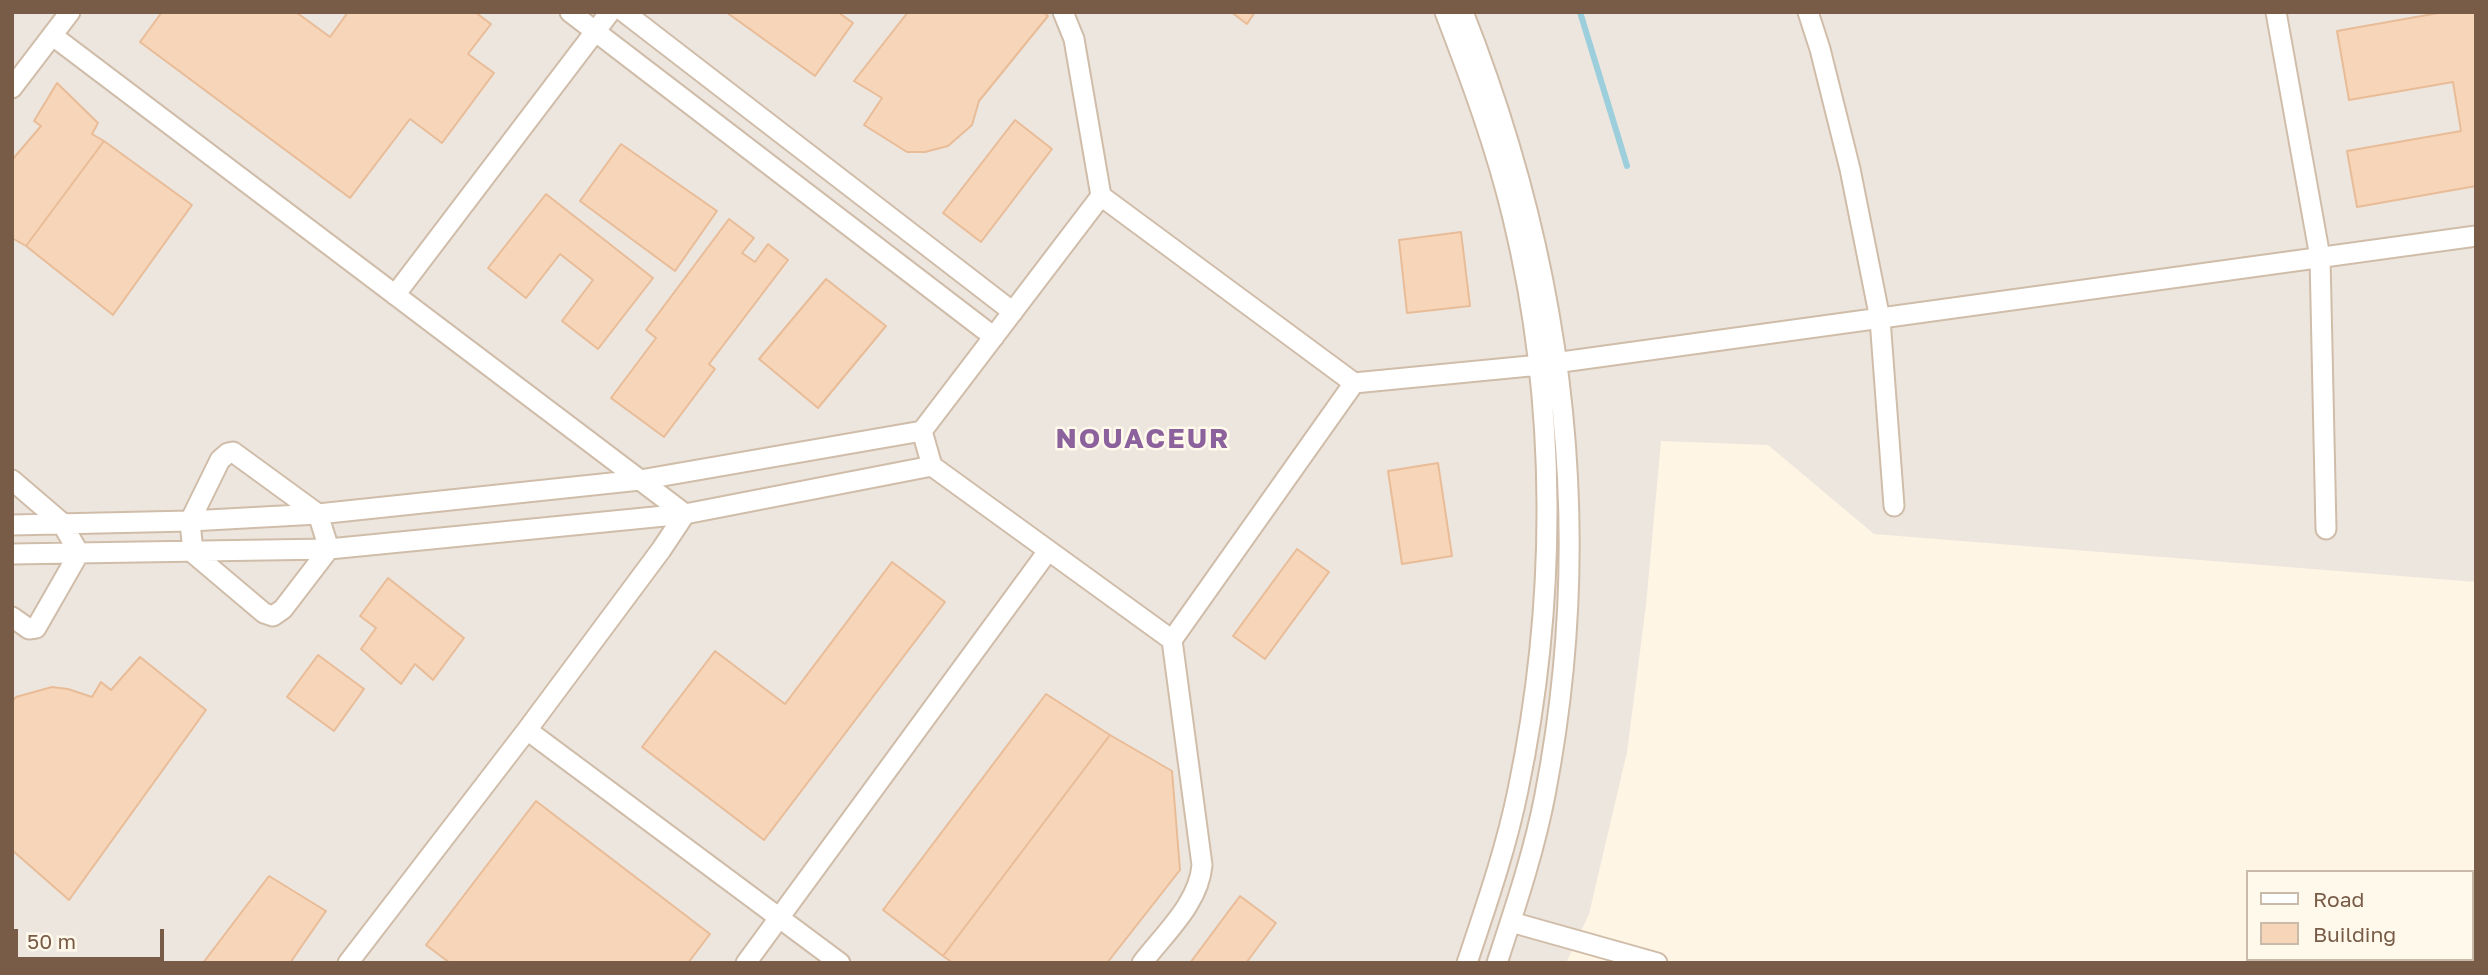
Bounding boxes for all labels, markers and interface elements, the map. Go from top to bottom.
district label: NOUACEUR [1056,422,1230,456]
legend [2246,870,2474,961]
text: Road [2313,886,2364,912]
scale bar [18,916,168,960]
text: Building [2313,921,2396,947]
text: 50 m [27,928,76,954]

